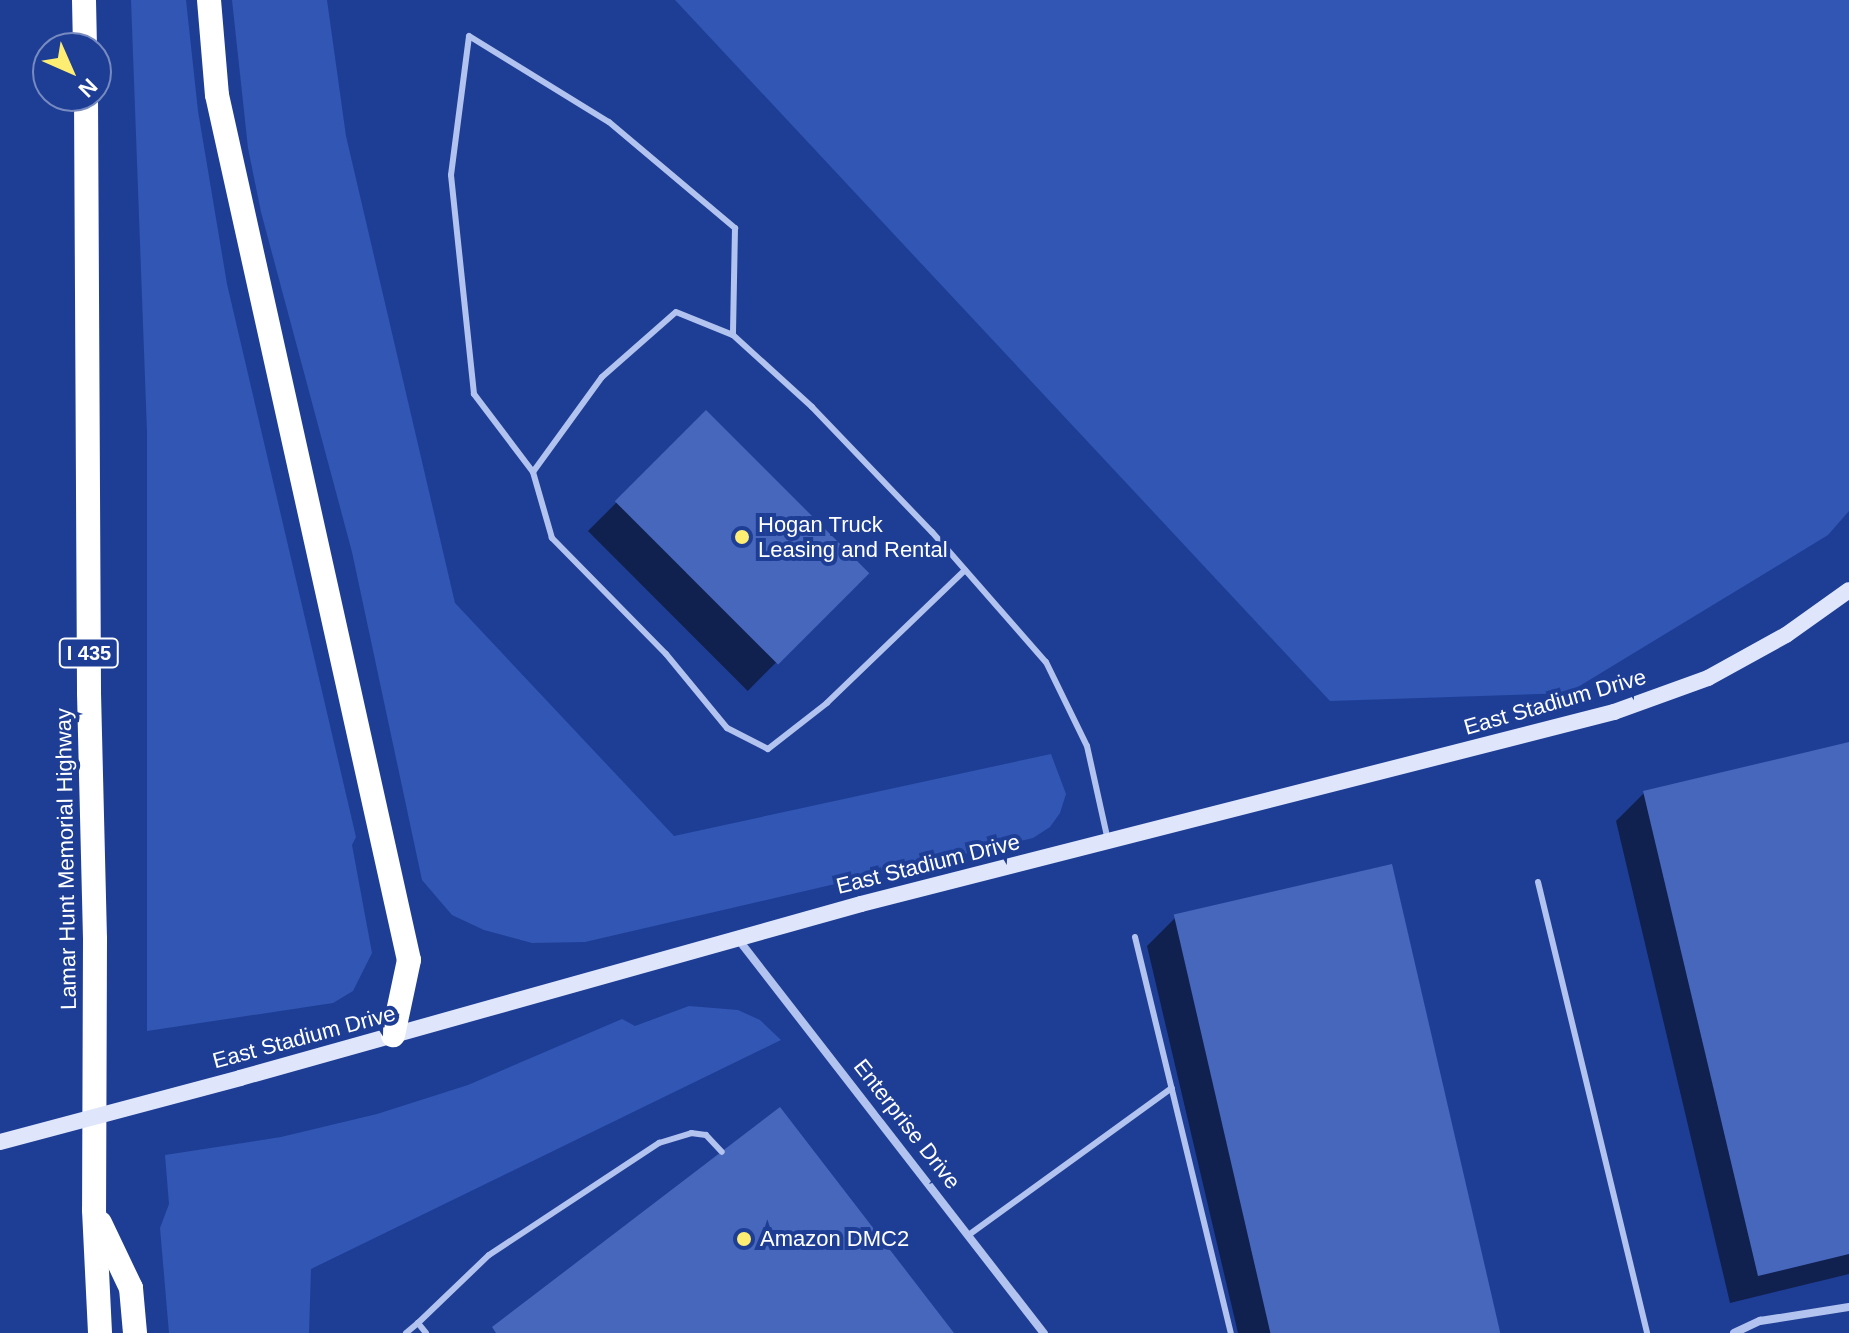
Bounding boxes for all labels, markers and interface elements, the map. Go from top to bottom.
north arrow [32,32,112,112]
text: N [73,73,102,102]
place label: Hogan Truck Leasing and Rental [758,511,948,562]
marker: Hogan Truck Leasing and Rental [733,528,751,546]
road number: I 435 [57,637,121,669]
street label: East Stadium Drive [1461,663,1649,741]
street label: Lamar Hunt Memorial Highway [50,708,82,1010]
street label: East Stadium Drive [833,828,1023,900]
street label: East Stadium Drive [210,1000,398,1074]
street label: Enterprise Drive [848,1054,966,1194]
place label: Amazon DMC2 [760,1226,909,1252]
marker: Amazon DMC2 [735,1230,753,1248]

